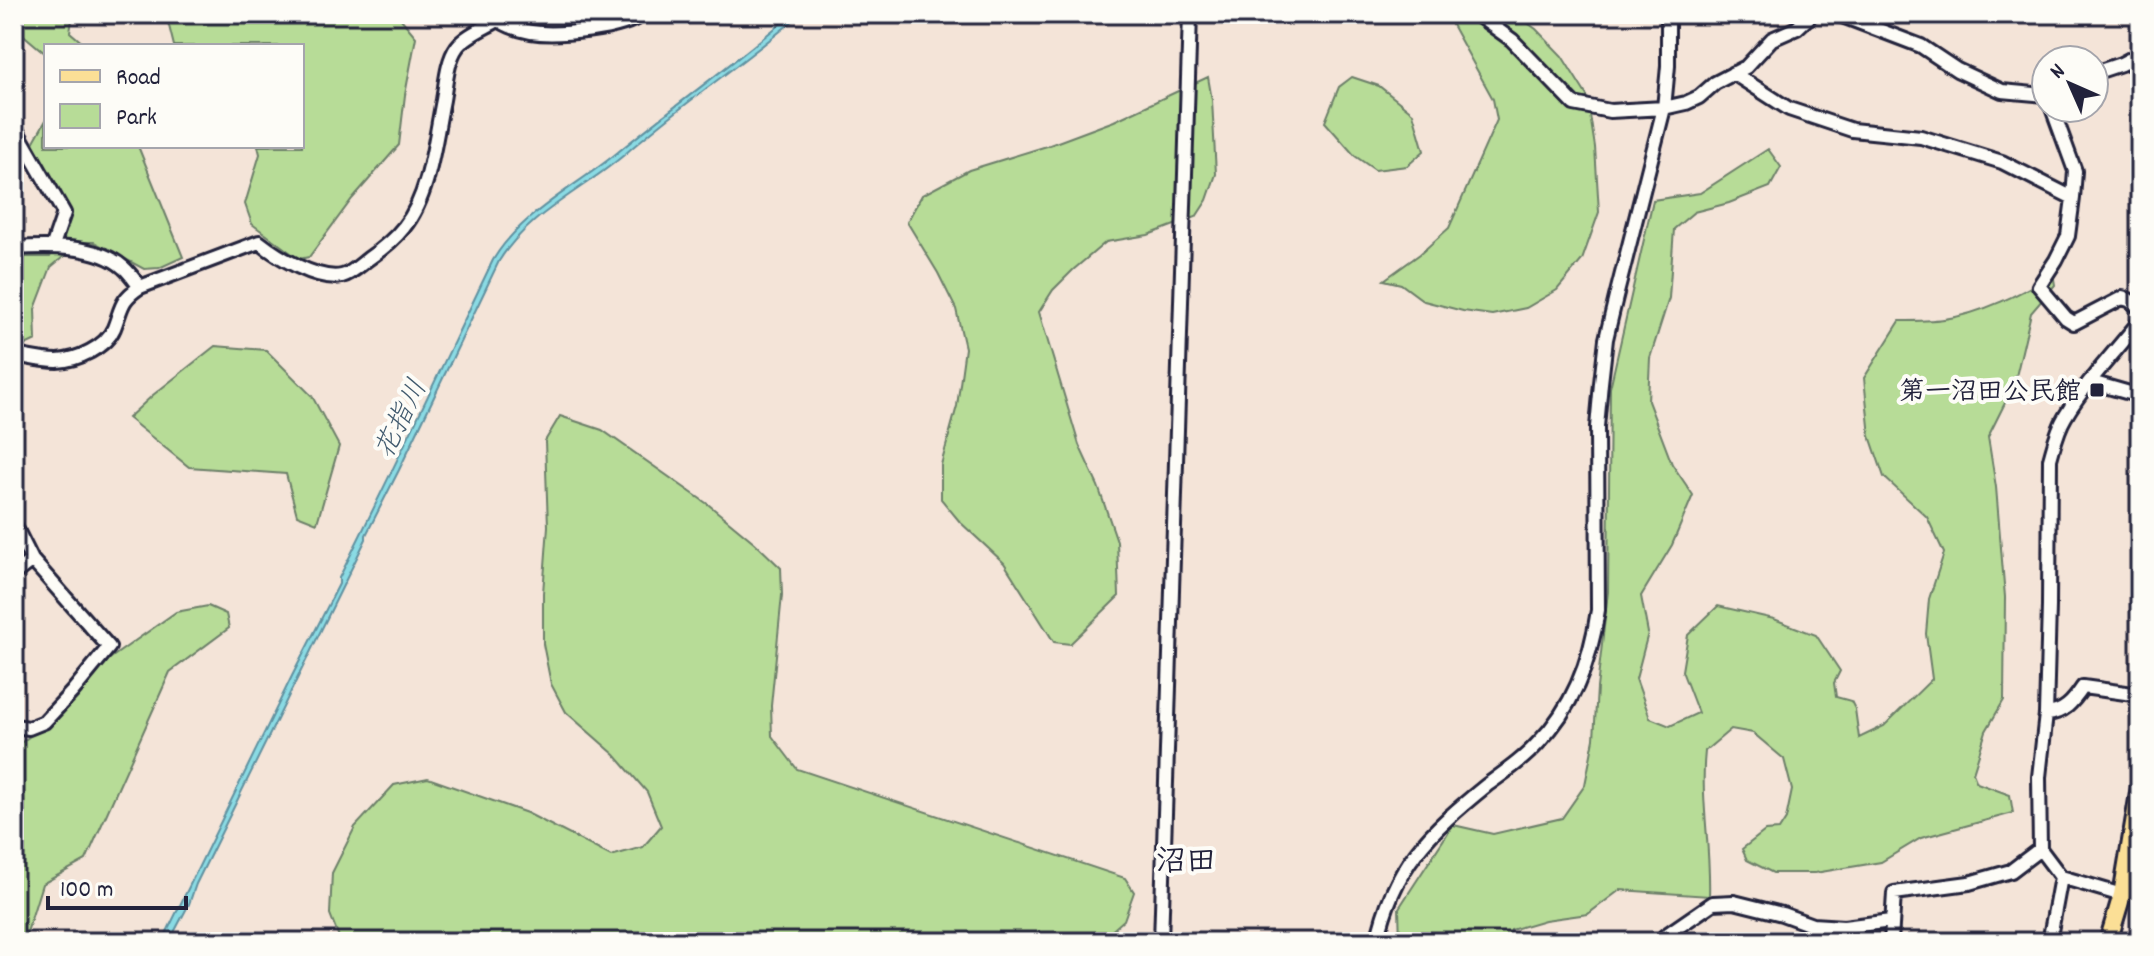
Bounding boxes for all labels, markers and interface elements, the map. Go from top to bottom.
legend [44,44,304,148]
north arrow [2030,44,2110,124]
text: N [2044,57,2073,87]
text: Road [116,62,161,96]
text: Park [116,102,157,136]
water label: 花指川 [367,374,440,467]
place label: 第一沼田公民館 [1899,375,2081,412]
marker: 第一沼田公民館 [2088,381,2106,399]
district label: 沼田 [1156,843,1216,886]
scale bar [48,860,186,910]
text: 100 m [60,874,113,908]

